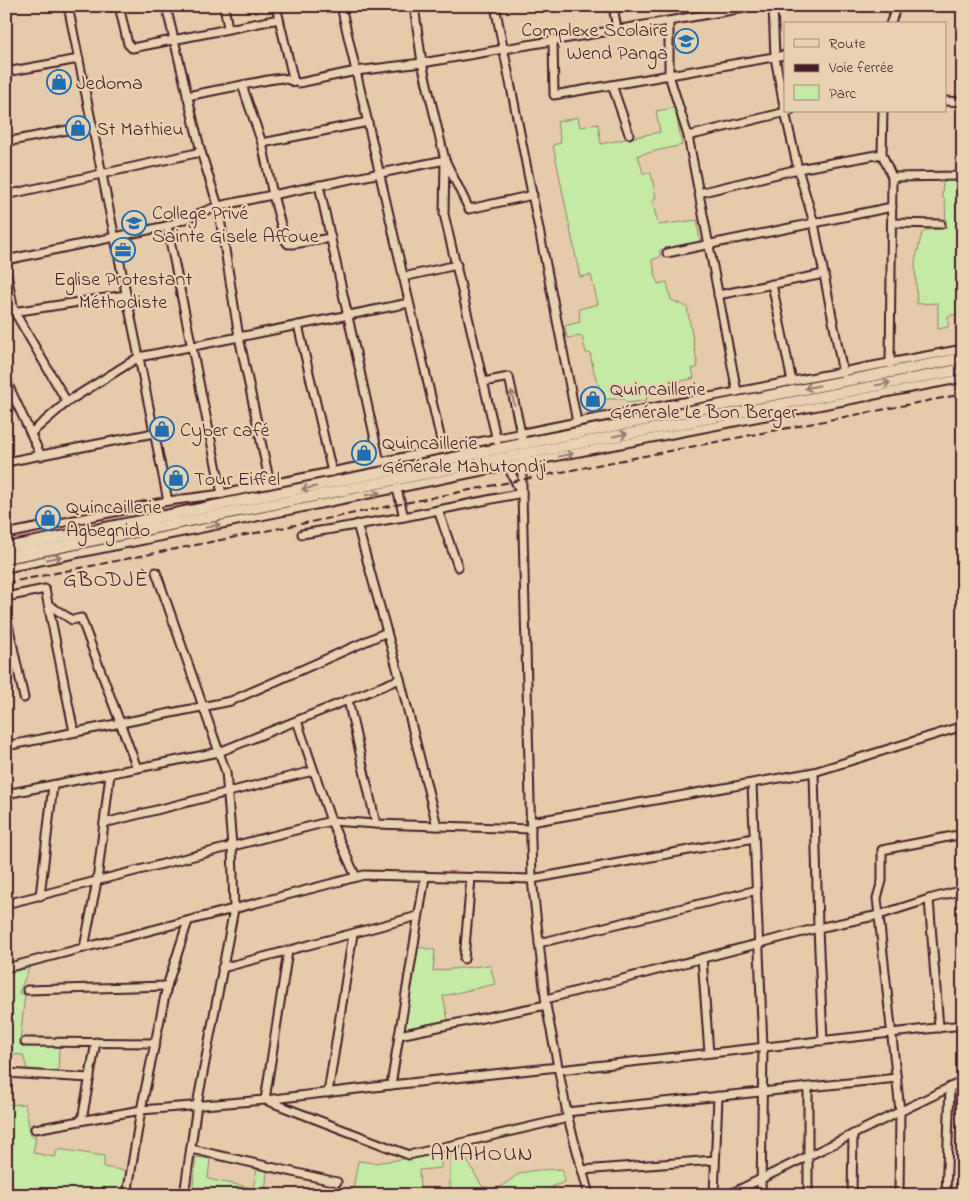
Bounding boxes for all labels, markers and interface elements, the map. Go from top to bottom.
place label: Complexe Scolaire Wend Panga [521,17,668,70]
legend [784,22,946,112]
school or university icon: Complexe Scolaire Wend Panga [673,28,699,54]
text: Route [829,33,866,55]
text: Voie ferrée [828,57,894,79]
shop icon: Jedoma [46,69,72,95]
place label: Jedoma [76,70,143,99]
text: Parc [829,83,857,105]
shop icon: St Mathieu [65,115,91,141]
place label: St Mathieu [96,116,184,145]
place label: College Privé Sainte Gisele Affoue [152,200,319,252]
school or university icon: College Privé Sainte Gisele Affoue [121,210,147,236]
office icon: Eglise Protestant Méthodiste [110,237,136,263]
place label: Eglise Protestant Méthodiste [54,266,192,318]
place label: Quincaillerie Générale Le Bon Berger [610,376,798,429]
one-way arrow [875,379,891,389]
one-way arrow [804,383,820,393]
shop icon: Quincaillerie Générale Le Bon Berger [580,386,606,412]
one-way arrow [508,391,517,407]
shop icon: Cyber café [149,416,175,442]
place label: Cyber café [180,417,270,446]
place label: Quincaillerie Générale Mahutondji [382,430,546,482]
one-way arrow [612,430,628,440]
shop icon: Quincaillerie Générale Mahutondji [351,440,377,466]
one-way arrow [558,450,574,459]
shop icon: Tour Eiffel [163,465,189,491]
place label: Tour Eiffel [194,466,280,495]
one-way arrow [302,483,318,493]
one-way arrow [364,489,380,498]
place label: Quincaillerie Agbegnido [66,494,161,547]
shop icon: Quincaillerie Agbegnido [35,505,61,531]
one-way arrow [205,521,221,530]
one-way arrow [46,553,62,563]
district label: GBODJÈ [63,565,149,597]
district label: AMAHOUN [430,1139,534,1171]

